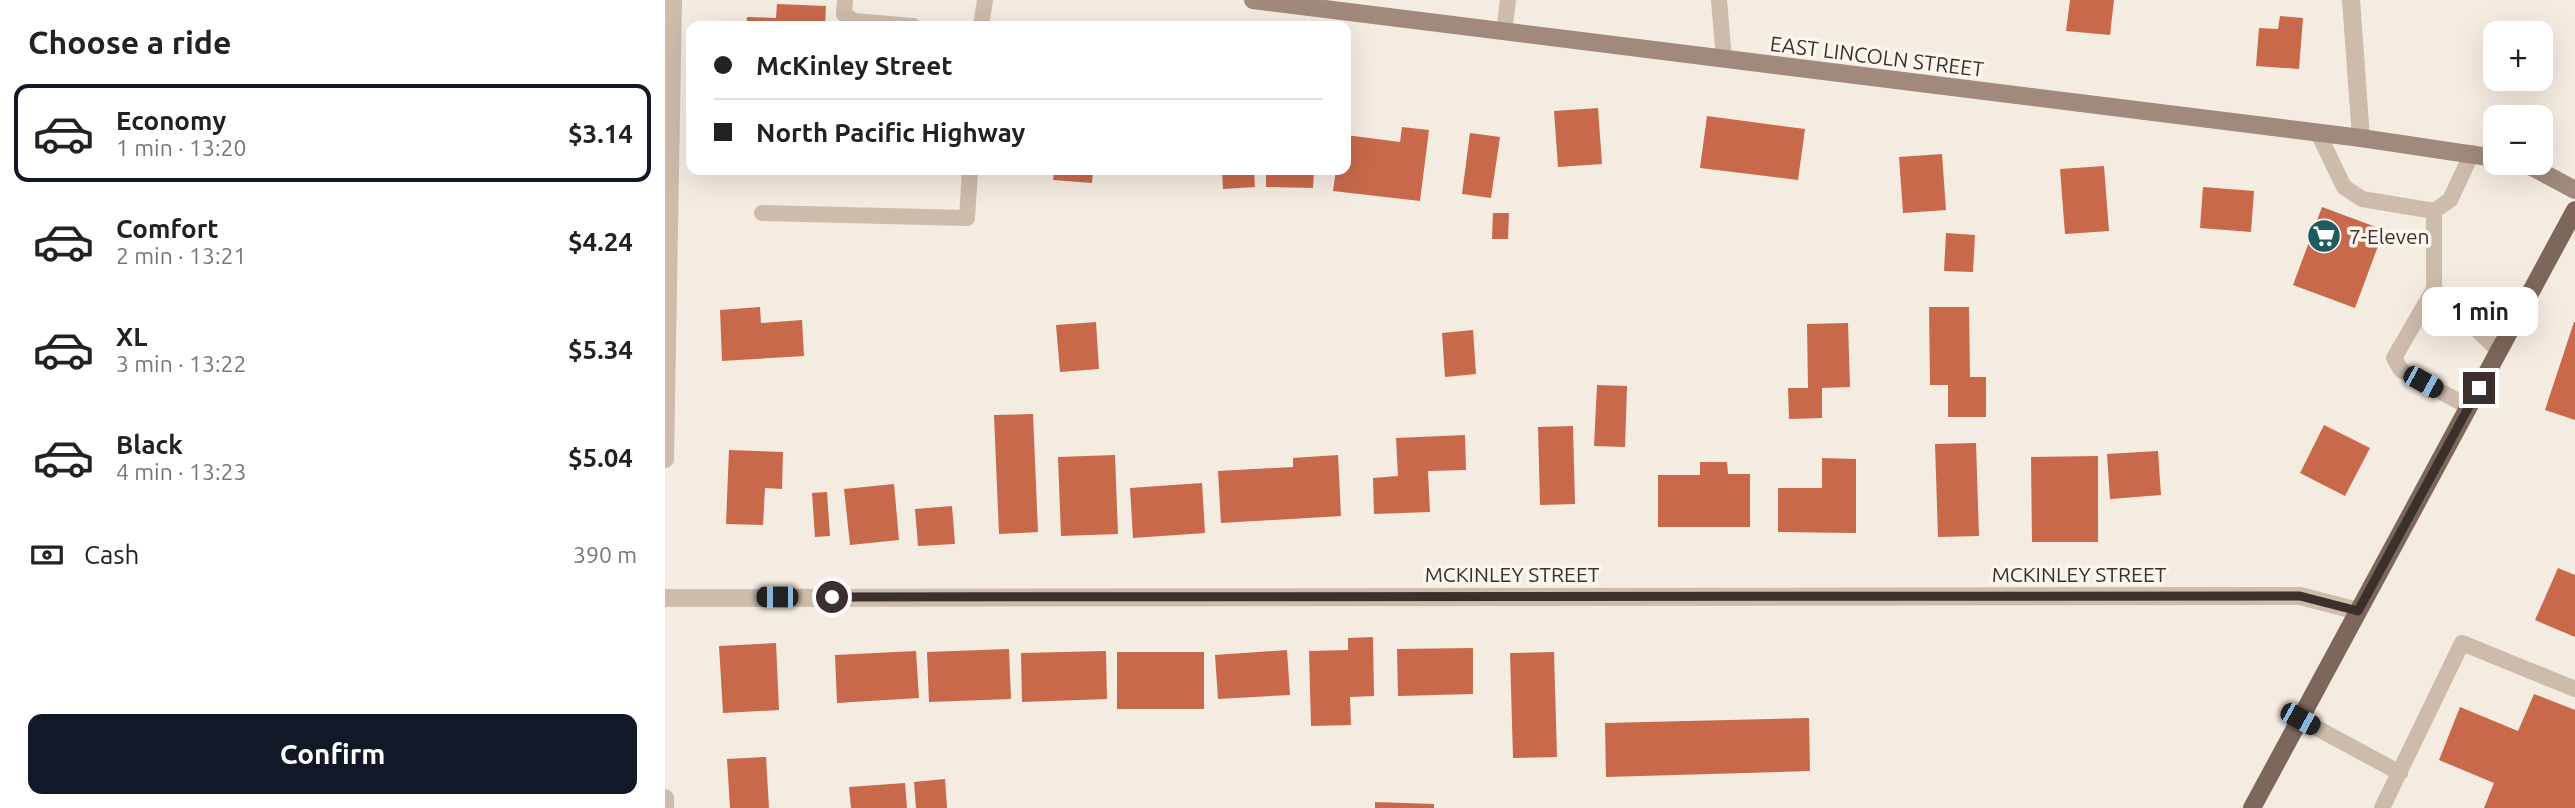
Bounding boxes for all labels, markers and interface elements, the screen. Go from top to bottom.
map controls [2483,21,2553,175]
button: + [2483,21,2553,91]
text: Choose a ride [28,24,231,60]
street label: EAST LINCOLN STREET [1769,31,1985,81]
text: McKinley Street [756,51,952,80]
icon: car [32,102,95,165]
button: − [2483,105,2553,175]
text: Economy [116,106,226,135]
text: North Pacific Highway [756,118,1025,147]
text: $3.14 [568,119,633,148]
text: 1 min · 13:20 [116,135,247,160]
icon: car [32,210,95,273]
text: Comfort [116,214,219,243]
supermarket icon: 7-Eleven [2305,217,2343,255]
place label: 7-Eleven [2349,224,2430,248]
text: $4.24 [568,227,633,256]
text: 2 min · 13:21 [116,243,247,268]
callout: 1 min [2421,286,2537,336]
text: 1 min [2451,299,2509,324]
icon: car [32,318,95,381]
text: XL [116,322,147,351]
text: $5.34 [568,335,633,364]
text: 3 min · 13:22 [116,351,247,376]
car [2400,363,2447,401]
route end [2463,372,2495,404]
icon: car [32,426,95,489]
text: Black [116,430,183,459]
text: $5.04 [568,443,633,472]
text: 4 min · 13:23 [116,459,247,484]
icon: cash [28,536,66,574]
text: Cash [84,540,139,569]
text: 390 m [573,542,637,567]
street label: MCKINLEY STREET [1425,562,1600,586]
street label: MCKINLEY STREET [1992,562,2167,586]
route start [816,581,848,613]
car [757,587,799,608]
car [2277,700,2324,738]
button: Confirm [28,714,637,794]

